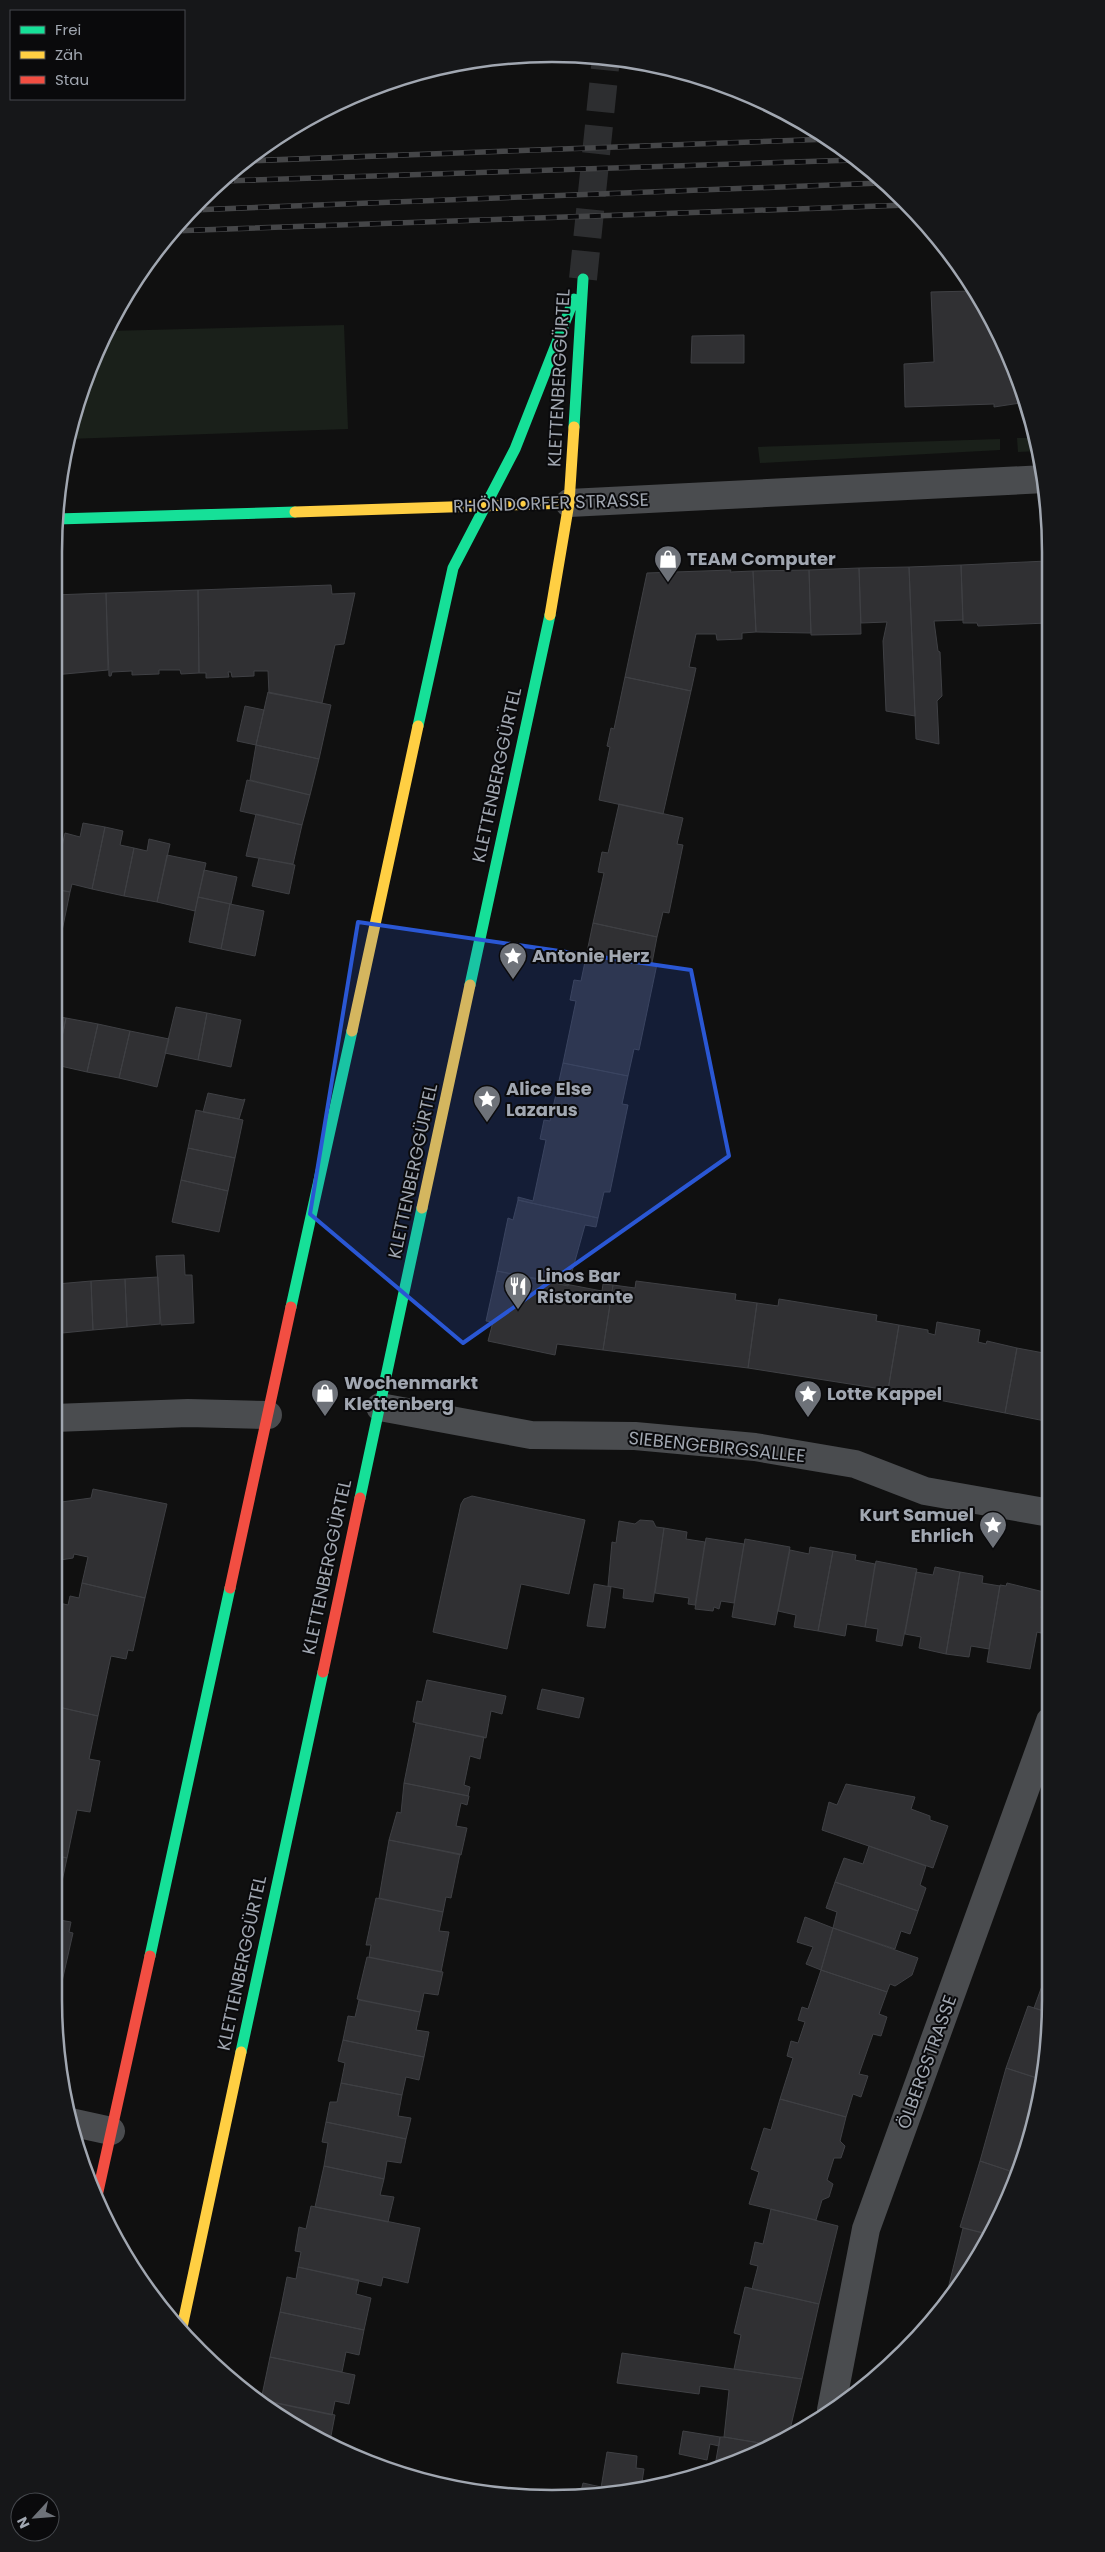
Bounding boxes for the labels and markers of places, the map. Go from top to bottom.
shop icon: TEAM Computer [653,544,683,583]
place label: TEAM Computer [687,546,836,571]
place icon: Antonie Herz [498,941,528,980]
place label: Antonie Herz [532,943,649,968]
place label: Alice Else Lazarus [506,1076,592,1122]
place icon: Alice Else Lazarus [472,1084,502,1123]
place label: Linos Bar Ristorante [537,1263,633,1309]
restaurant icon: Linos Bar Ristorante [503,1271,533,1310]
place label: Wochenmarkt Klettenberg [344,1370,478,1416]
shop icon: Wochenmarkt Klettenberg [310,1378,340,1417]
place icon: Lotte Kappel [793,1379,823,1418]
place label: Lotte Kappel [827,1381,942,1406]
place label: Kurt Samuel Ehrlich [860,1502,974,1548]
place icon: Kurt Samuel Ehrlich [978,1510,1008,1549]

